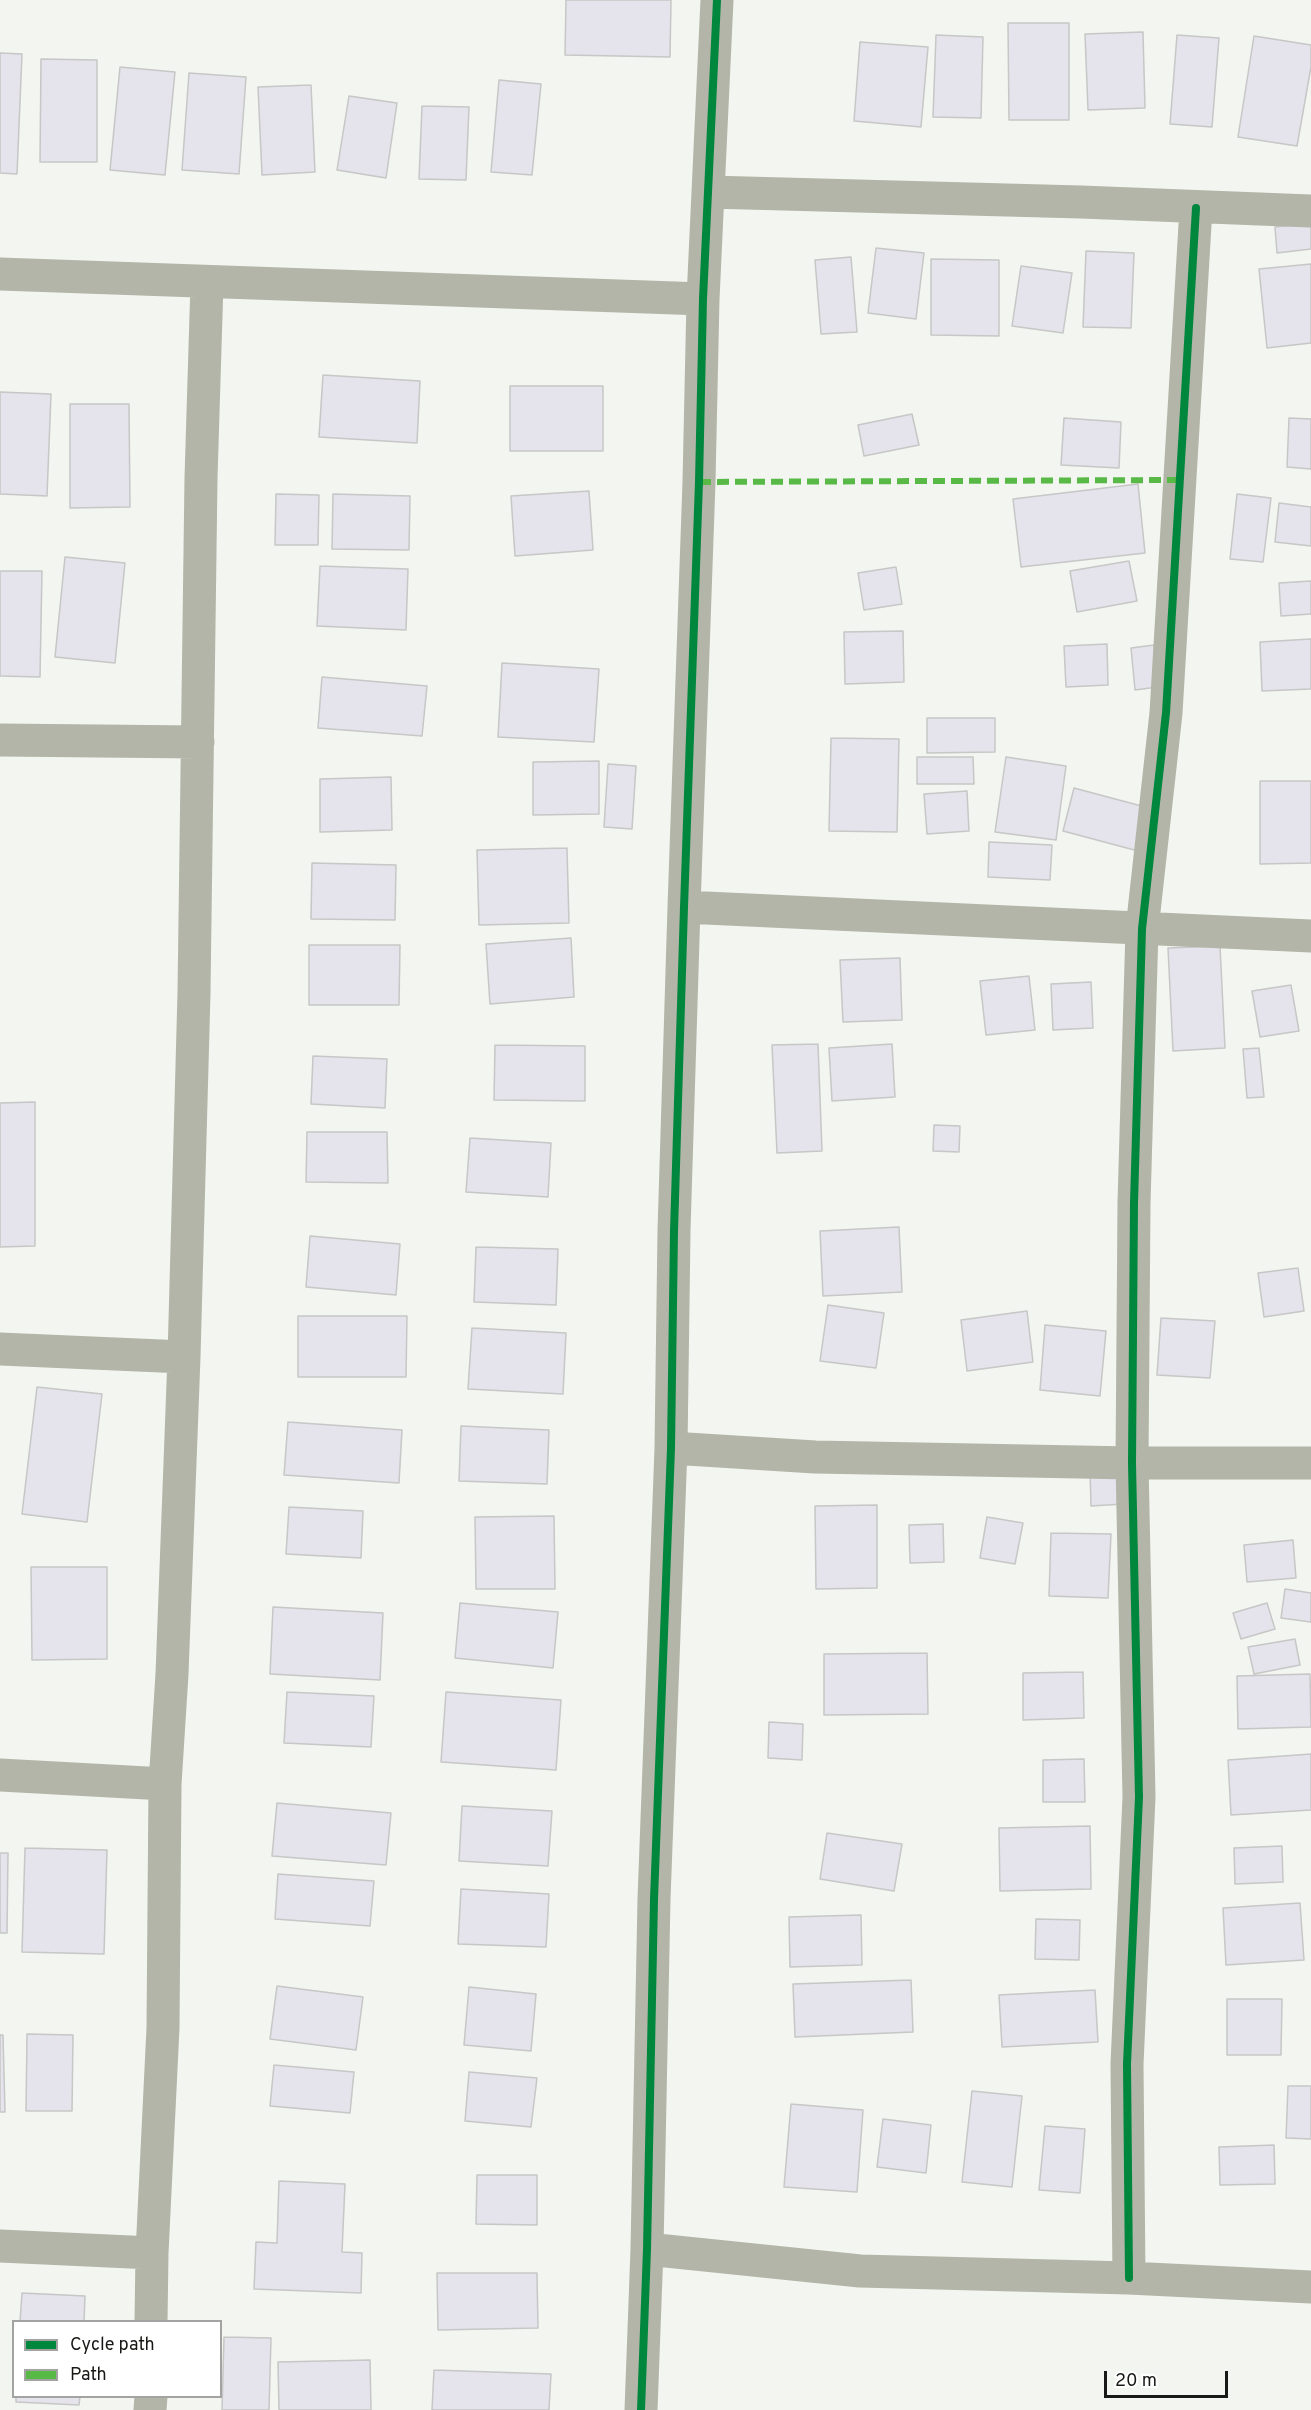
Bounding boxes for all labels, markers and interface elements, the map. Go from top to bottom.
legend [12,2320,222,2398]
text: Cycle path [70,2334,155,2357]
scale bar [1107,2359,1232,2397]
text: Path [70,2364,107,2387]
text: 20 m [1115,2370,1157,2393]

